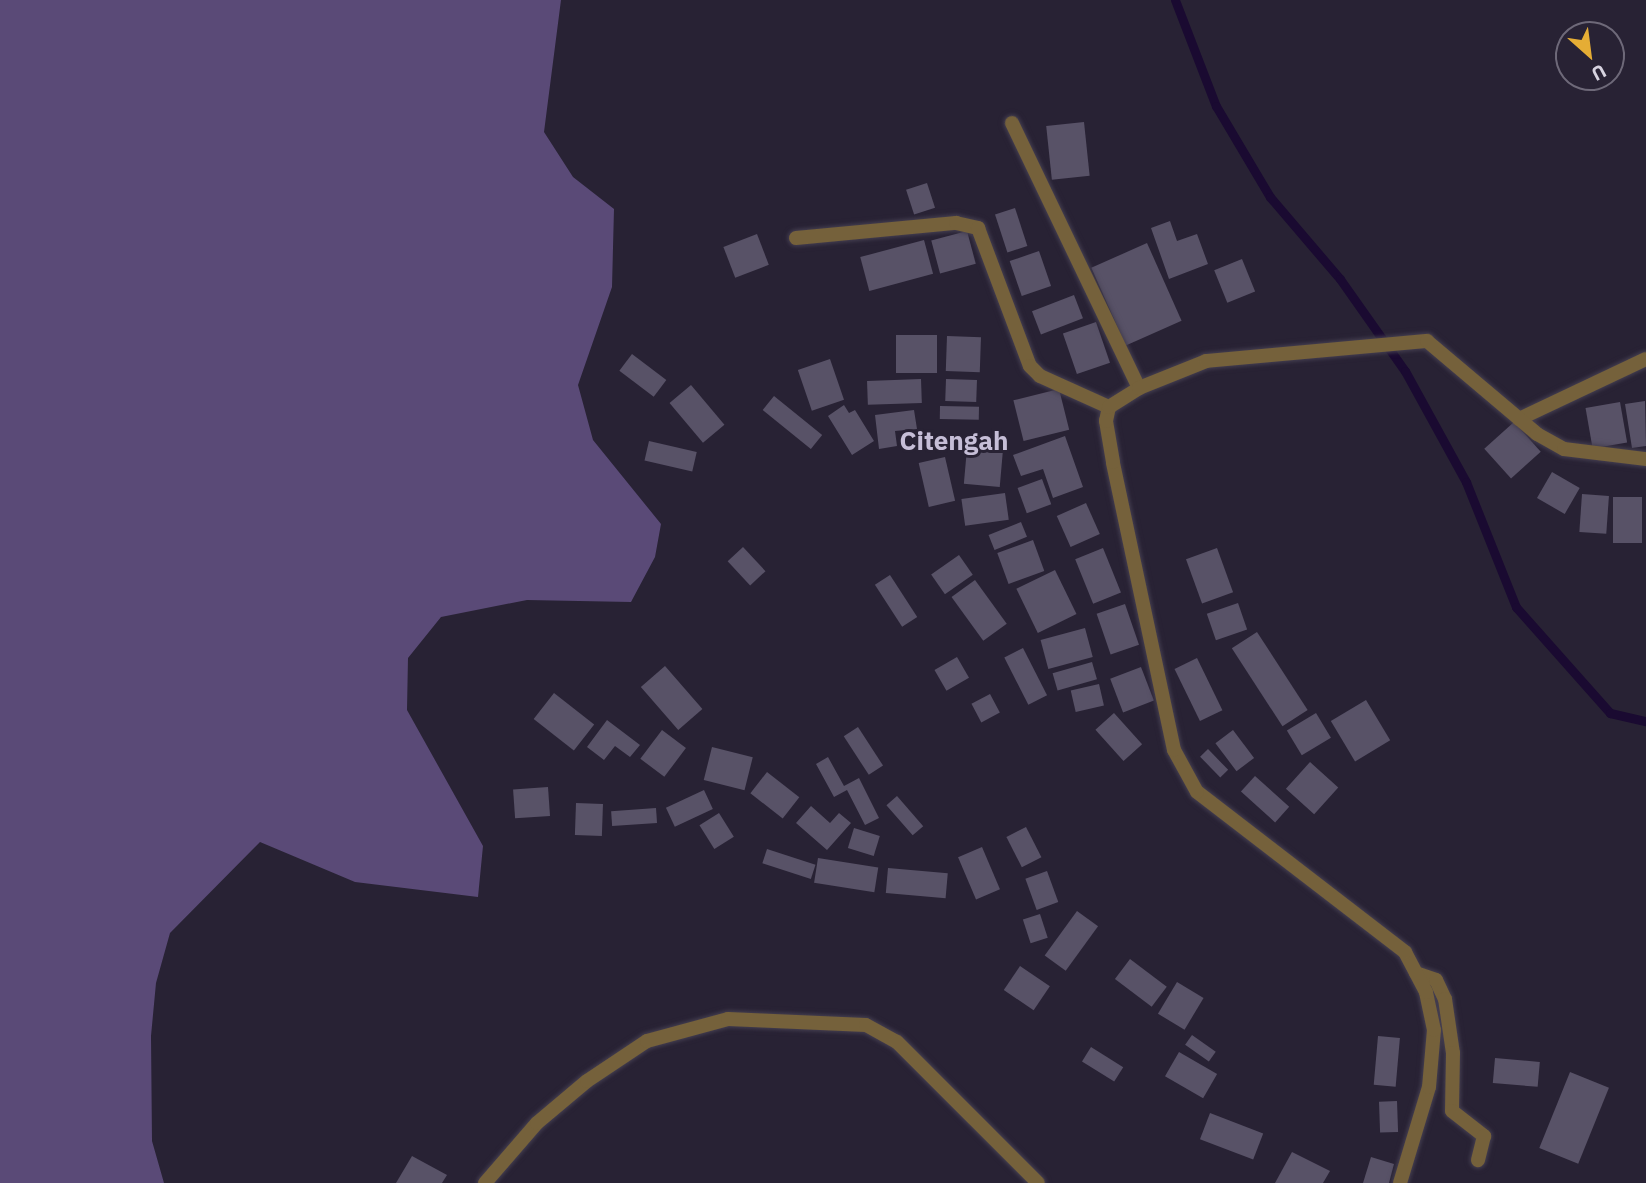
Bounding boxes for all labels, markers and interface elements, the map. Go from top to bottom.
north arrow [1555,21,1625,91]
text: U [1587,59,1610,86]
district label: Citengah [900,425,1008,457]

